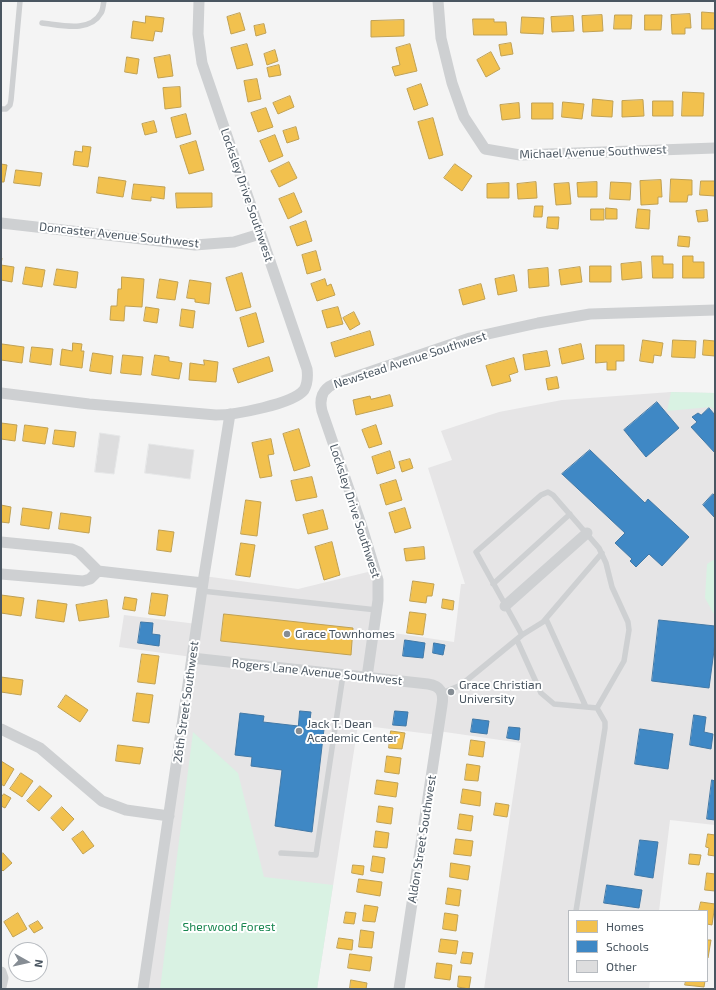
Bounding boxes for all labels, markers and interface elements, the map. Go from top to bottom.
street label: Locksley Drive Southwest [217,126,277,264]
street label: Michael Avenue Southwest [519,142,667,162]
street label: Doncaster Avenue Southwest [38,219,200,251]
street label: Newstead Avenue Southwest [332,328,488,392]
street label: Locksley Drive Southwest [327,442,383,580]
place label: Grace Townhomes [295,627,395,641]
marker: Grace Townhomes [282,629,292,639]
street label: 26th Street Southwest [170,640,202,764]
street label: Rogers Lane Avenue Southwest [231,656,403,688]
place label: Grace Christian University [459,678,542,706]
marker: Grace Christian University [446,687,456,697]
place label: Jack T. Dean Academic Center [307,717,398,745]
marker: Jack T. Dean Academic Center [294,726,304,736]
street label: Aldon Street Southwest [405,774,439,904]
legend [568,910,708,982]
text: Homes [606,919,644,933]
park label: Sherwood Forest [183,920,275,934]
text: Schools [606,939,649,953]
north arrow [8,942,48,982]
text: N [32,959,46,968]
text: Other [606,959,637,973]

